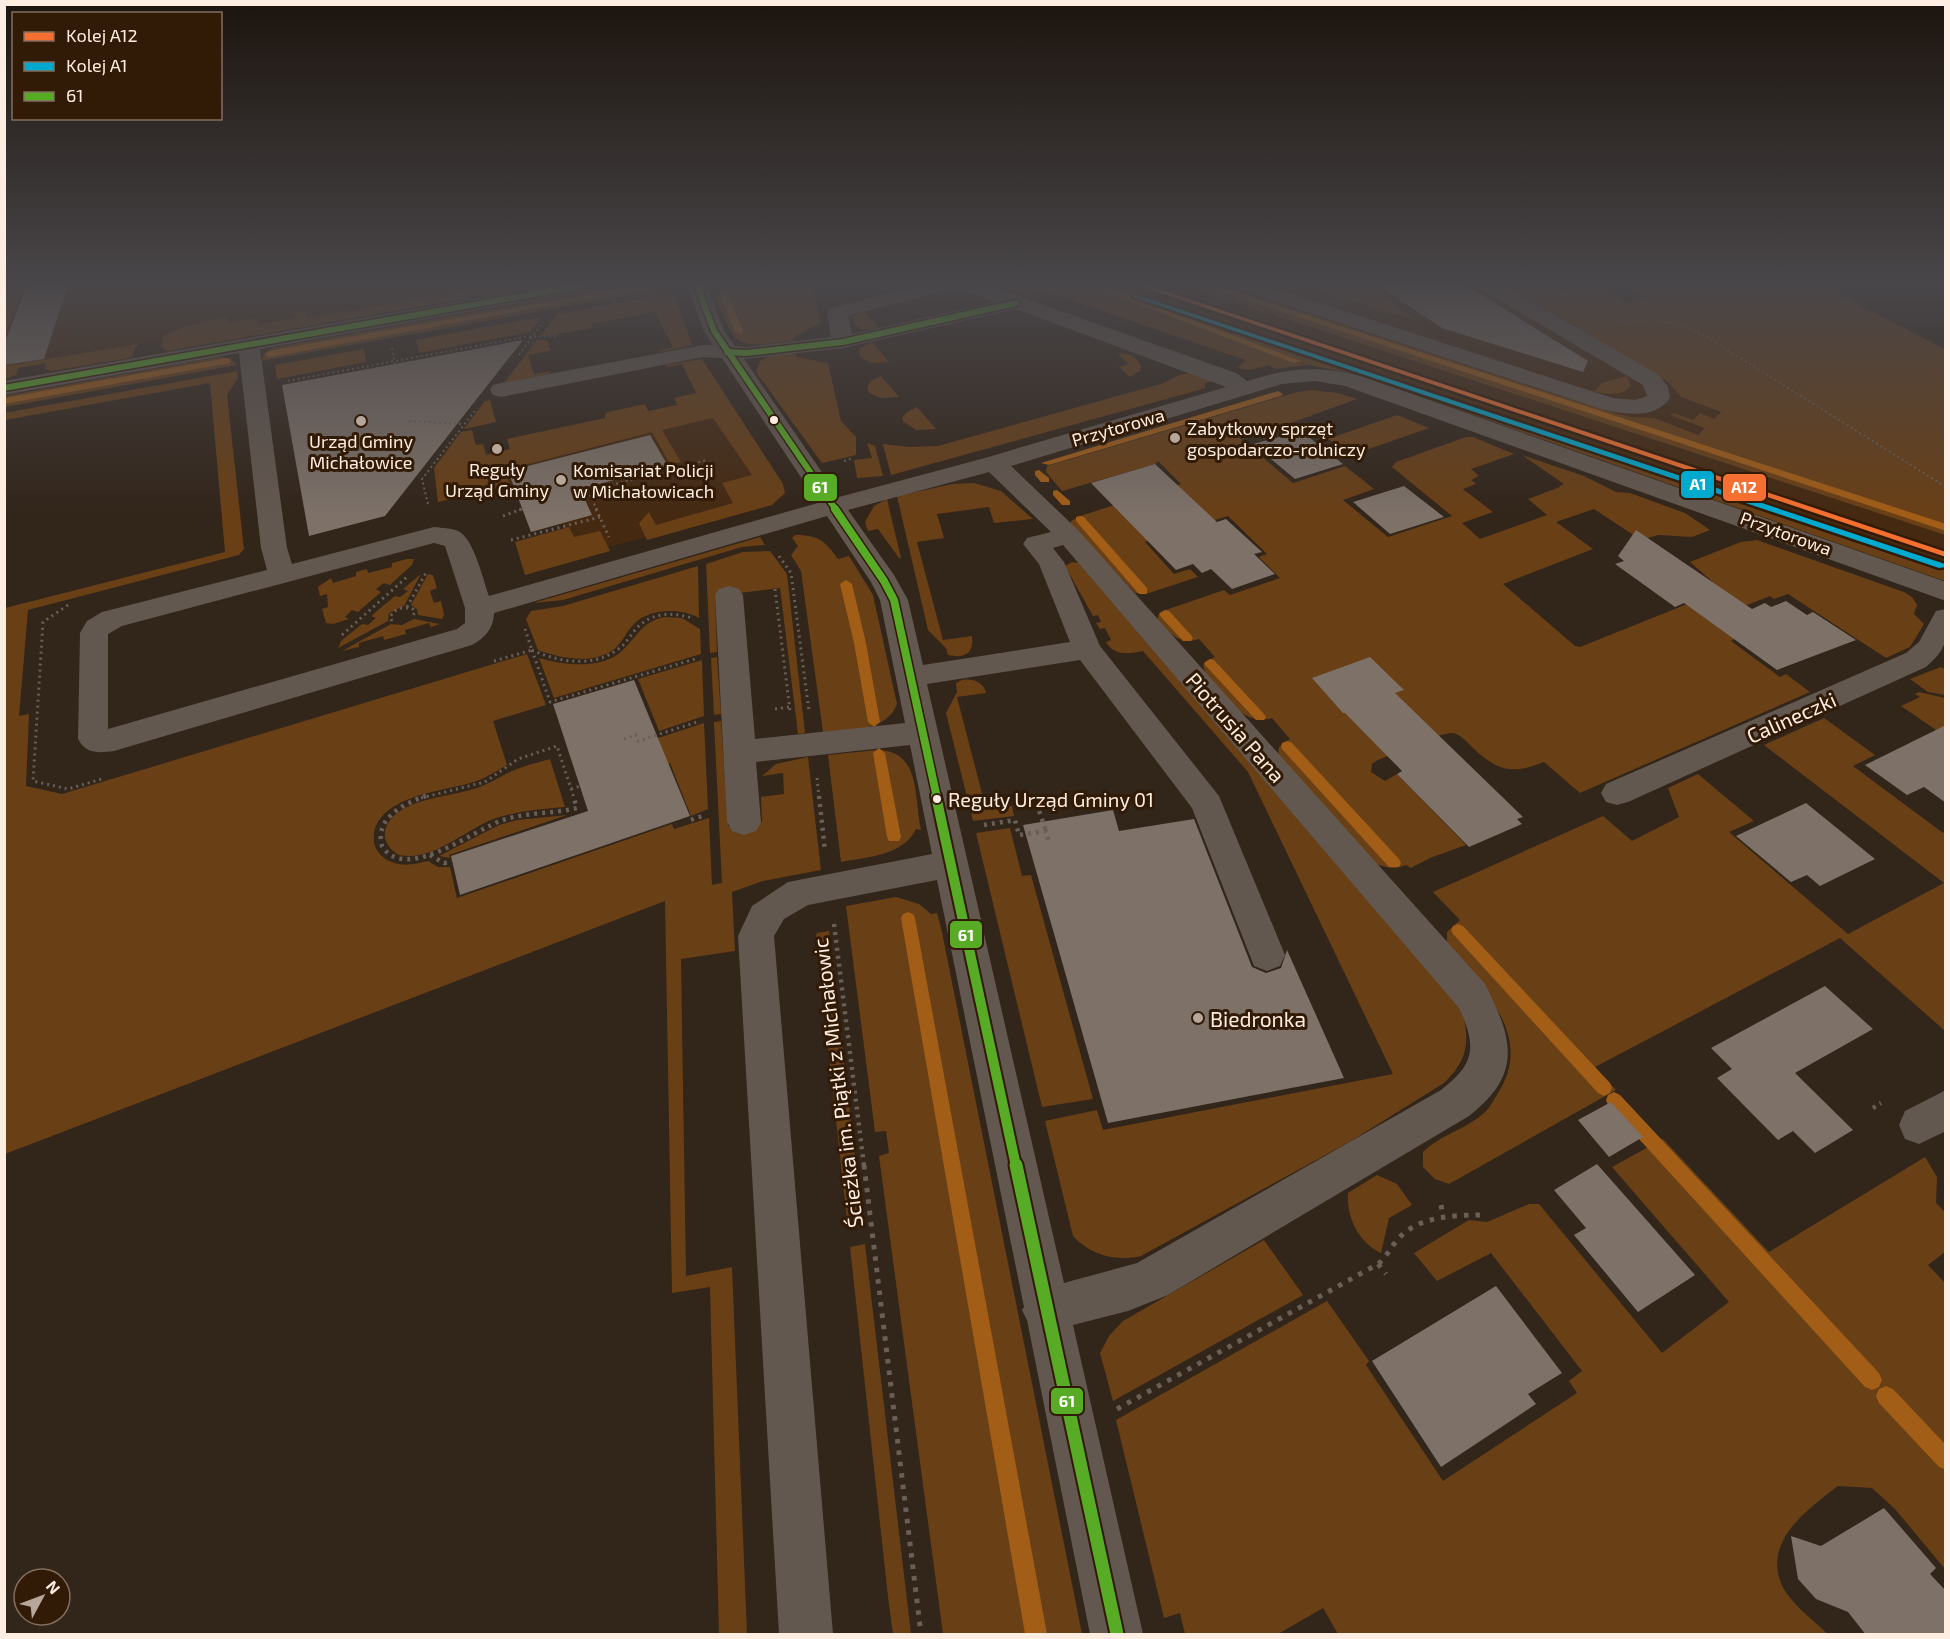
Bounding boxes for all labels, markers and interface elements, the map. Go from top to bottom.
legend [12,12,222,120]
text: Kolej A12 [66,24,138,46]
text: Kolej A1 [66,54,128,76]
text: 61 [66,84,83,106]
street label: Przytorowa [1069,403,1167,451]
marker: Urząd Gminy Michałowice [354,414,368,428]
unlabelled marker [768,414,780,426]
place label: Zabytkowy sprzęt gospodarczo-rolniczy [1187,417,1366,460]
place label: Urząd Gminy Michałowice [309,430,414,473]
marker: Zabytkowy sprzęt gospodarczo-rolniczy [1168,431,1182,445]
marker: Reguły Urząd Gminy [490,442,504,456]
place label: Reguły Urząd Gminy [445,458,550,501]
place label: Komisariat Policji w Michałowicach [573,459,714,502]
line badge: A1 [1680,470,1715,499]
marker: Komisariat Policji w Michałowicach [554,473,568,487]
line badge: 61 [803,473,838,502]
line badge: A12 [1722,473,1767,502]
text: A1 [1690,474,1706,493]
text: 61 [812,477,828,496]
text: A12 [1731,477,1757,496]
street label: Przytorowa [1737,506,1835,560]
street label: Piotrusia Pana [1181,667,1291,787]
street label: Calineczki [1742,686,1840,748]
place label: Reguły Urząd Gminy 01 [948,787,1154,811]
marker: Reguły Urząd Gminy 01 [931,793,943,805]
line badge: 61 [949,920,983,949]
text: 61 [958,925,974,944]
street label: Ścieżka im. Piątki z Michałowic [807,937,867,1229]
place label: Biedronka [1210,1006,1306,1031]
marker: Biedronka [1191,1011,1205,1025]
line badge: 61 [1050,1387,1084,1415]
text: 61 [1059,1391,1075,1410]
north arrow [12,1567,72,1627]
text: N [43,1576,65,1597]

